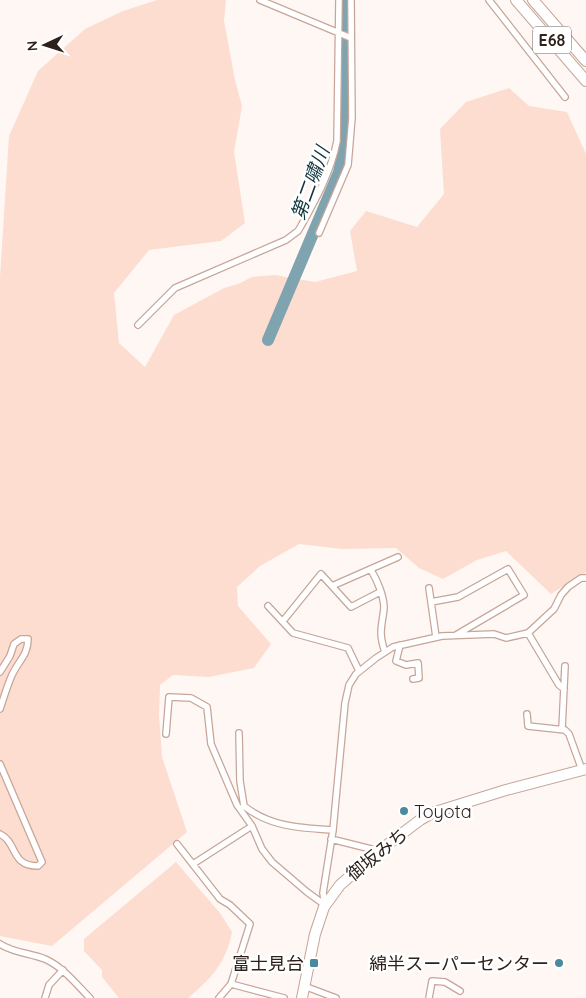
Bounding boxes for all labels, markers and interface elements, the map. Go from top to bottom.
north arrow [20,20,70,70]
road number: E68 [533,26,571,54]
text: N [23,40,41,52]
water label: 第二嘯川 [286,141,335,223]
place label: Toyota [414,800,472,823]
marker: Toyota [398,805,410,817]
street label: 御坂みち [342,822,412,886]
place label: 富士見台 [232,952,304,975]
place label: 綿半スーパーセンター [369,952,549,975]
marker: 富士見台 [308,957,320,969]
marker: 綿半スーパーセンター [553,957,565,969]

